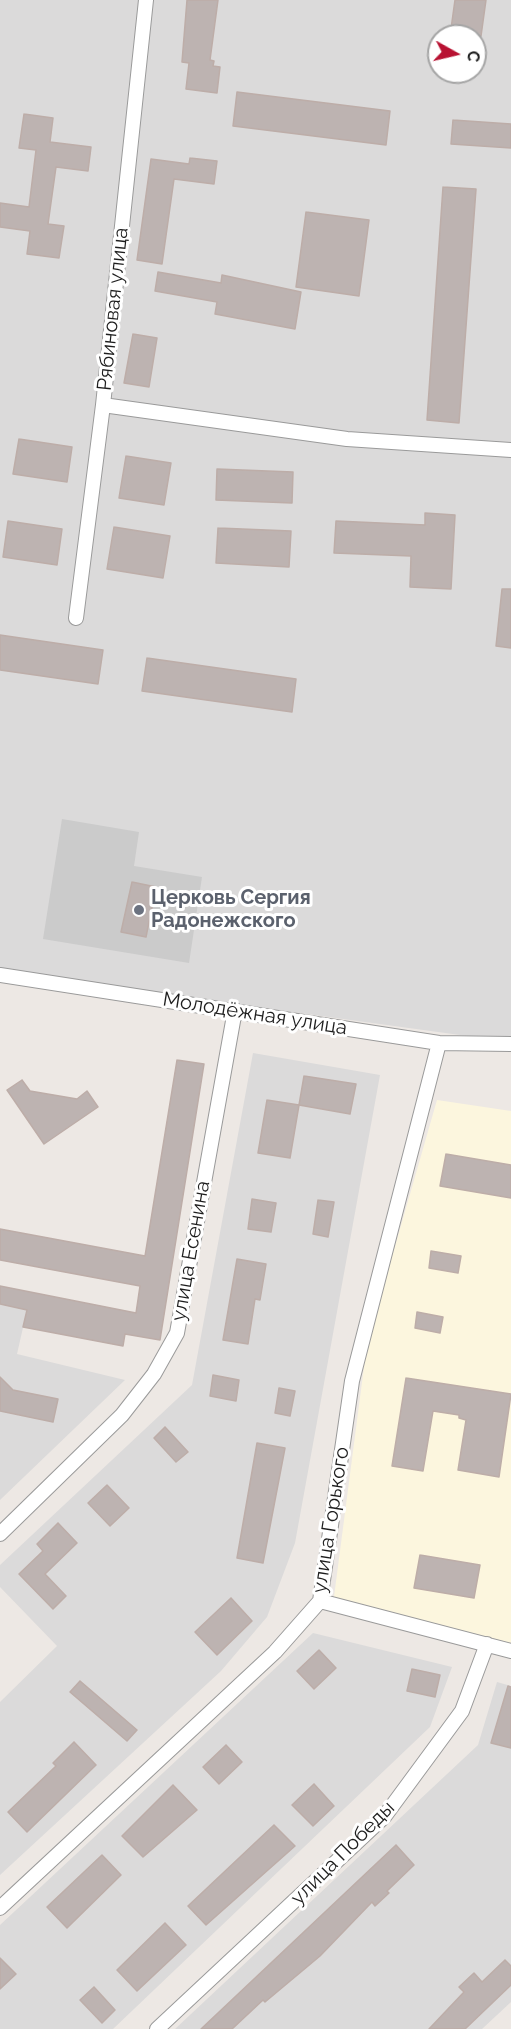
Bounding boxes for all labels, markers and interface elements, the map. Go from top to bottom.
north arrow [427,24,487,84]
text: С [463,50,484,63]
street label: Рябиновая улица [92,226,134,392]
place label: Церковь Сергия Радонежского [151,886,311,933]
marker: Церковь Сергия Радонежского [132,903,146,917]
street label: Молодёжная улица [161,988,349,1040]
street label: улица Есенина [167,1179,215,1323]
street label: улица Горького [308,1445,354,1595]
street label: улица Победы [286,1796,400,1910]

